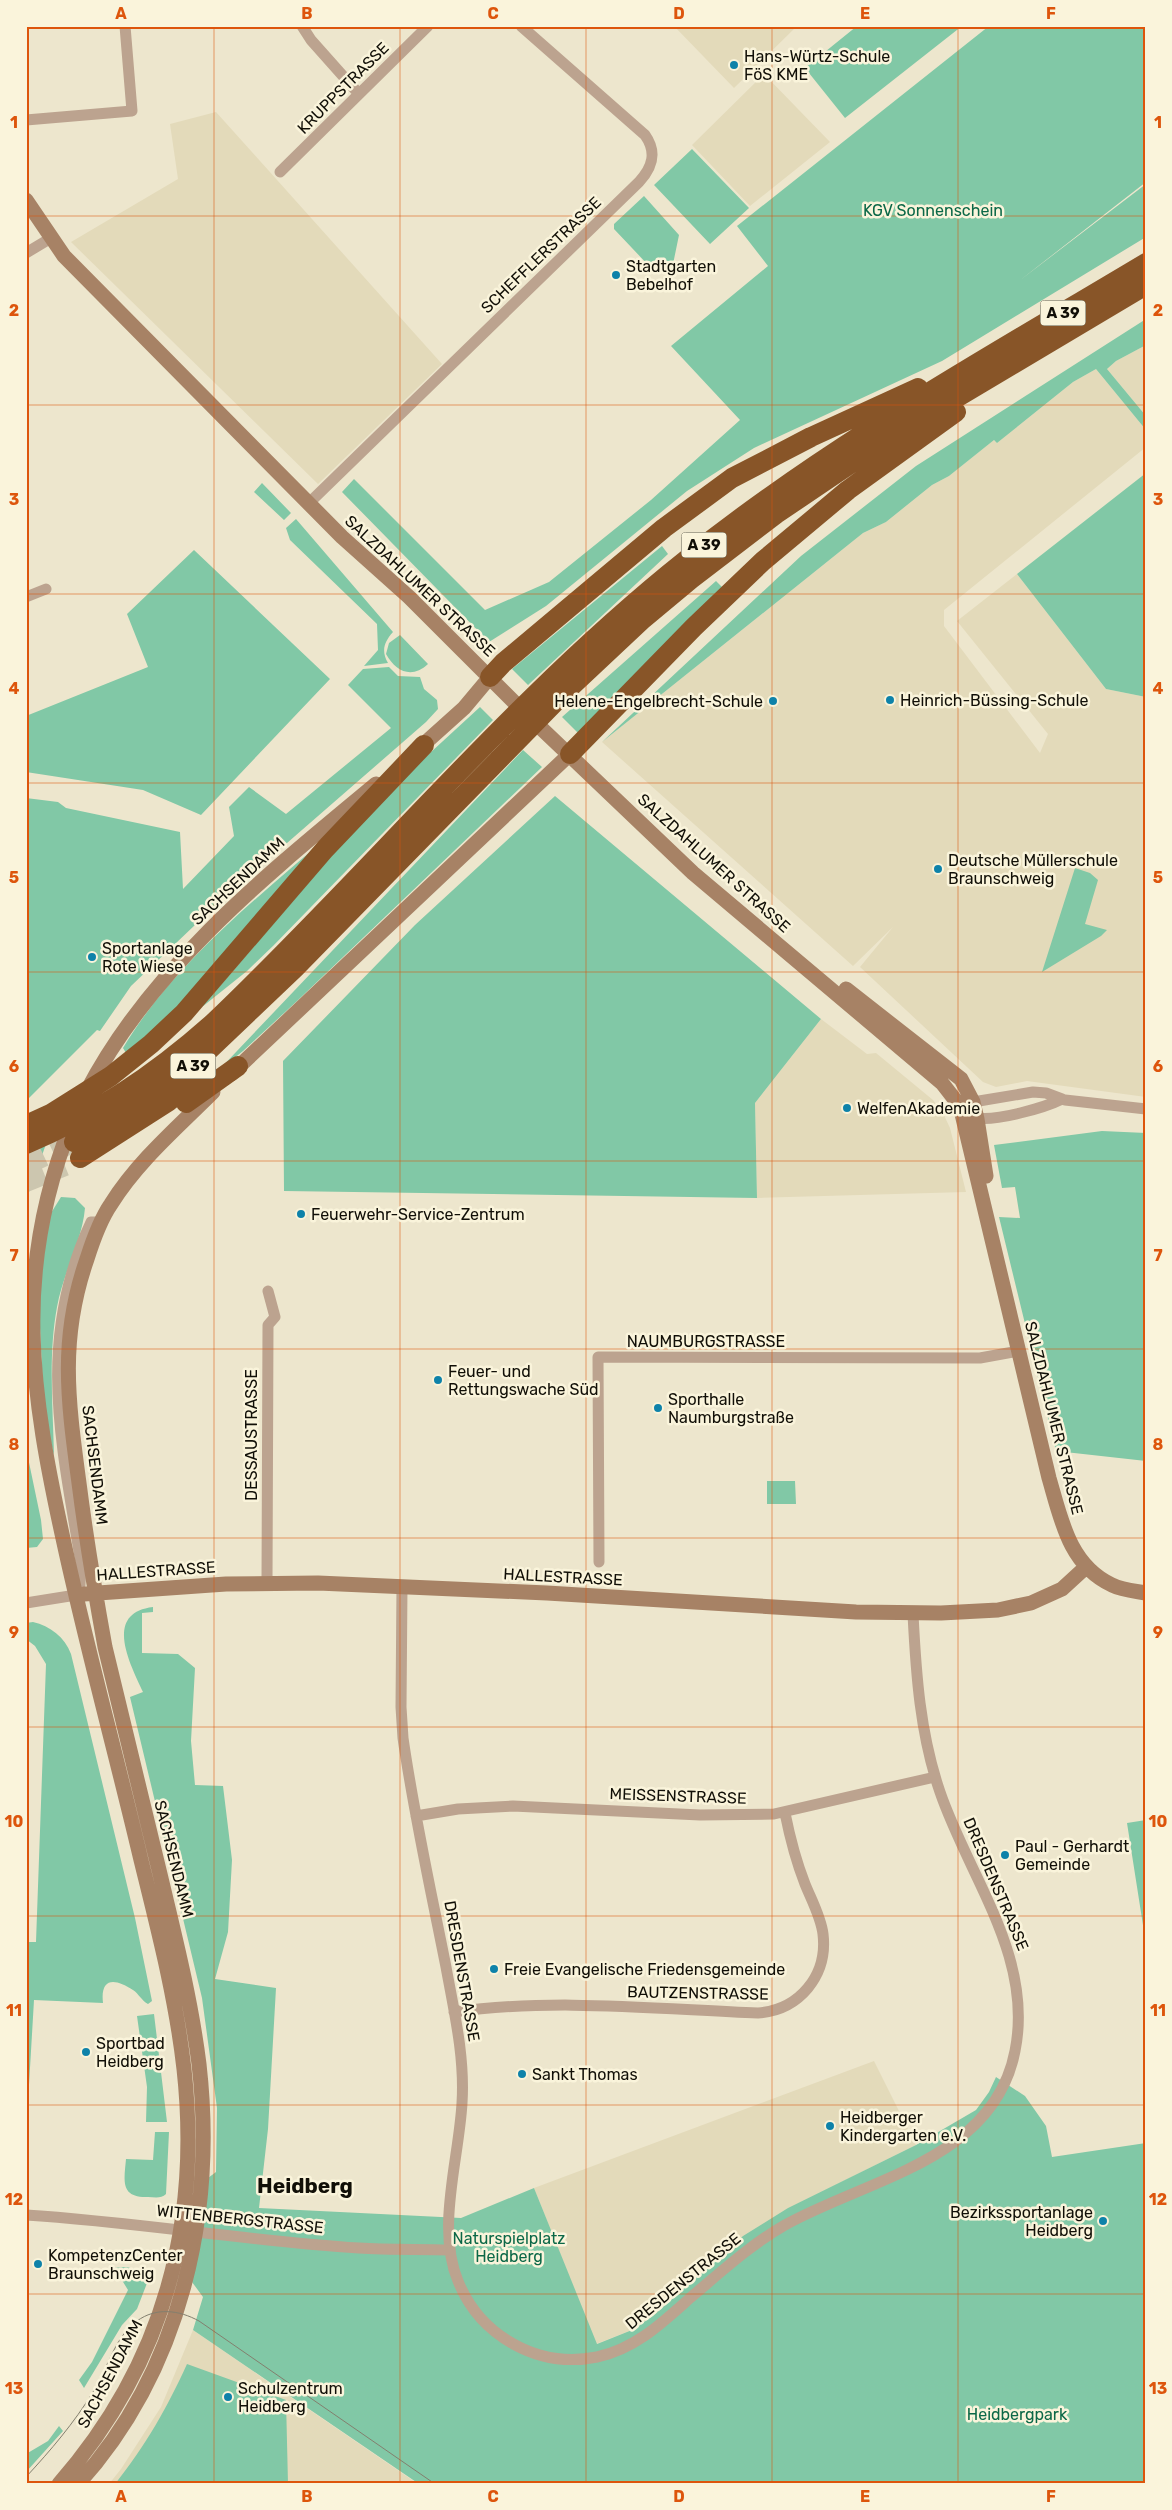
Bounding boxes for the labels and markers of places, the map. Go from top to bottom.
place label: Hans-Würtz-Schule FöS KME [744,47,890,84]
marker: Hans-Würtz-Schule FöS KME [728,59,740,71]
place label: Stadtgarten Bebelhof [626,257,716,294]
marker: Stadtgarten Bebelhof [610,269,622,281]
place label: Heinrich-Büssing-Schule [900,691,1088,710]
place label: Helene-Engelbrecht-Schule [554,692,763,711]
marker: Heinrich-Büssing-Schule [884,694,896,706]
marker: Helene-Engelbrecht-Schule [767,695,779,707]
place label: Deutsche Müllerschule Braunschweig [948,851,1118,888]
marker: Deutsche Müllerschule Braunschweig [932,863,944,875]
place label: Sportanlage Rote Wiese [102,939,193,976]
marker: Sportanlage Rote Wiese [86,951,98,963]
place label: WelfenAkademie [857,1099,980,1118]
marker: WelfenAkademie [841,1102,853,1114]
place label: Feuerwehr-Service-Zentrum [311,1205,525,1224]
marker: Feuerwehr-Service-Zentrum [295,1208,307,1220]
place label: Feuer- und Rettungswache Süd [448,1362,599,1399]
marker: Feuer- und Rettungswache Süd [432,1374,444,1386]
place label: Sporthalle Naumburgstraße [668,1390,794,1427]
marker: Sporthalle Naumburgstraße [652,1402,664,1414]
place label: Paul - Gerhardt Gemeinde [1015,1837,1129,1874]
marker: Paul - Gerhardt Gemeinde [999,1849,1011,1861]
place label: Freie Evangelische Friedensgemeinde [504,1960,785,1979]
marker: Freie Evangelische Friedensgemeinde [488,1963,500,1975]
place label: Sportbad Heidberg [96,2034,165,2071]
marker: Sportbad Heidberg [80,2046,92,2058]
place label: Sankt Thomas [532,2065,638,2084]
marker: Sankt Thomas [516,2068,528,2080]
place label: Heidberger Kindergarten e.V. [840,2108,966,2145]
marker: Heidberger Kindergarten e.V. [824,2120,836,2132]
place label: Bezirkssportanlage Heidberg [950,2203,1093,2240]
marker: Bezirkssportanlage Heidberg [1097,2215,1109,2227]
place label: KompetenzCenter Braunschweig [48,2246,183,2283]
marker: KompetenzCenter Braunschweig [32,2258,44,2270]
place label: Schulzentrum Heidberg [238,2379,343,2416]
marker: Schulzentrum Heidberg [222,2391,234,2403]

